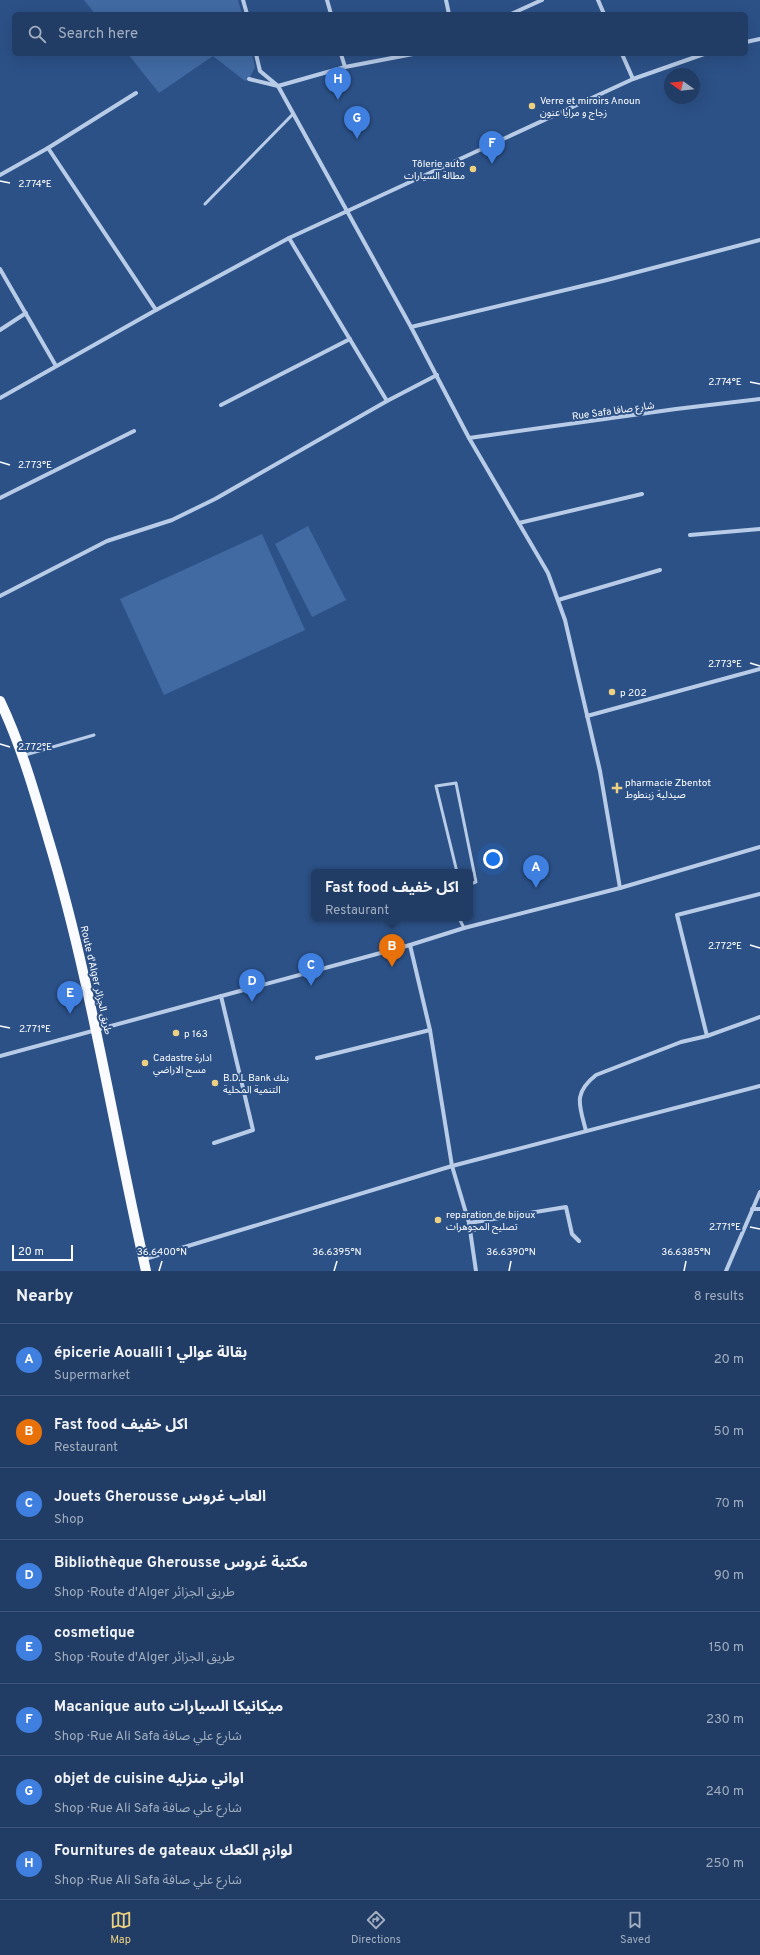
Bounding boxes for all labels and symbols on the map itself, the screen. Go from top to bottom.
pin: H [325,67,351,100]
north arrow [664,68,700,104]
place label: Verre et miroirs Anoun زجاج و مرايا عنون [540,95,640,120]
marker: Verre et miroirs Anoun زجاج و مرايا عنون [527,101,537,111]
pin: G [344,106,370,139]
pin: F [479,131,505,164]
place label: Tôlerie auto مطالة السيارات [404,158,465,183]
marker: Tôlerie auto مطالة السيارات [468,164,478,174]
text: 2.774°E [18,178,52,191]
text: 2.774°E [708,376,742,389]
street label: Rue Safa شارع صافا [571,399,655,424]
text: 2.773°E [18,459,52,472]
text: 2.773°E [708,658,742,671]
marker: p 202 [607,687,617,697]
place label: p 202 [620,687,647,700]
text: 2.772°E [18,741,52,754]
place label: pharmacie Zbentot صيدلية زبنطوط [625,777,711,802]
marker: pharmacie Zbentot صيدلية زبنطوط [612,783,622,793]
your location [483,849,503,869]
pin: A [523,855,549,888]
street label: Route d'Alger طريق الجزائر [77,925,114,1036]
pin: B [379,934,405,967]
text: 2.772°E [708,940,742,953]
pin: C [298,953,324,986]
pin: D [239,969,265,1002]
pin: E [57,981,83,1014]
text: 2.771°E [19,1023,51,1036]
marker: p 163 [171,1028,181,1038]
place label: p 163 [184,1028,208,1041]
place label: Cadastre ادارة مسح الاراضي [153,1052,212,1077]
marker: Cadastre ادارة مسح الاراضي [140,1058,150,1068]
place label: B.D.L Bank بنك التنمية المحلية [223,1072,289,1097]
marker: B.D.L Bank بنك التنمية المحلية [210,1078,220,1088]
place label: reparation de bijoux تصليح المجوهرات [446,1209,536,1234]
marker: reparation de bijoux تصليح المجوهرات [433,1215,443,1225]
text: 2.771°E [709,1221,741,1234]
scale bar [12,1243,73,1262]
text: 36.6400°N [137,1246,187,1259]
text: 36.6395°N [312,1246,362,1259]
text: 36.6390°N [486,1246,536,1259]
text: 36.6385°N [661,1246,711,1259]

